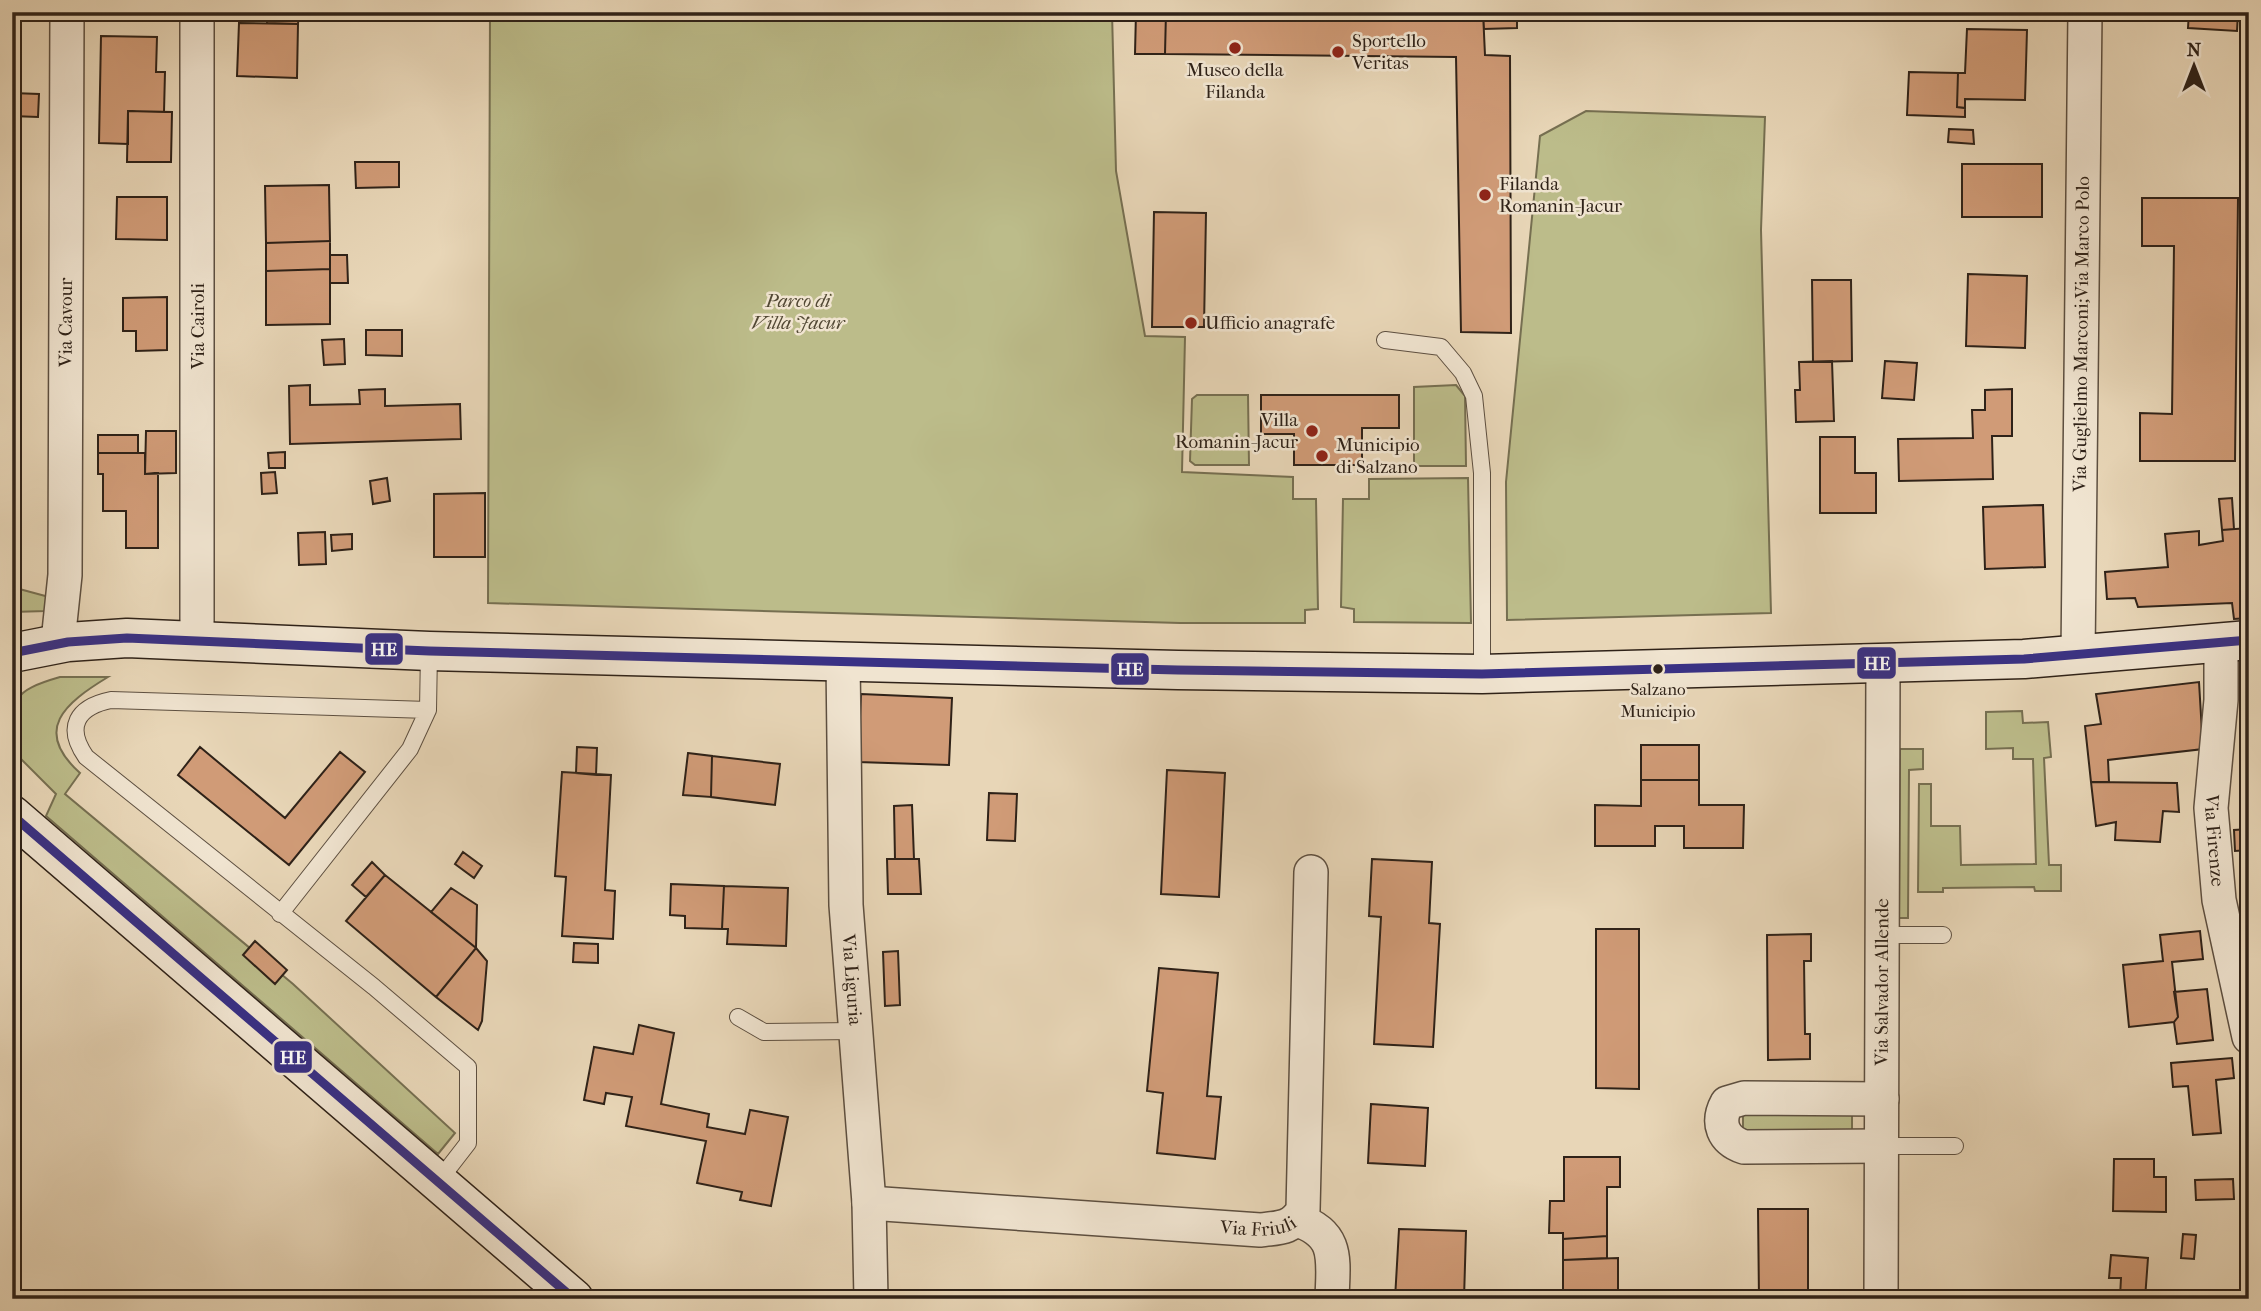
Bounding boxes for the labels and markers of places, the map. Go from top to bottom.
place label: Sportello Veritas [1351,30,1426,74]
marker: Museo della Filanda [1227,40,1243,56]
marker: Sportello Veritas [1330,44,1346,60]
place label: Museo della Filanda [1186,59,1284,103]
place label: Filanda Romanin-Jacur [1499,173,1623,217]
marker: Filanda Romanin-Jacur [1477,187,1493,203]
place label: Ufficio anagrafe [1205,312,1335,334]
marker: Ufficio anagrafe [1183,315,1199,331]
place label: Villa Romanin-Jacur [1175,409,1299,453]
marker: Villa Romanin-Jacur [1304,423,1320,439]
place label: Municipio di Salzano [1336,434,1420,478]
marker: Municipio di Salzano [1314,448,1330,464]
marker: Salzano Municipio [1651,662,1665,676]
place label: Salzano Municipio [1621,679,1696,721]

